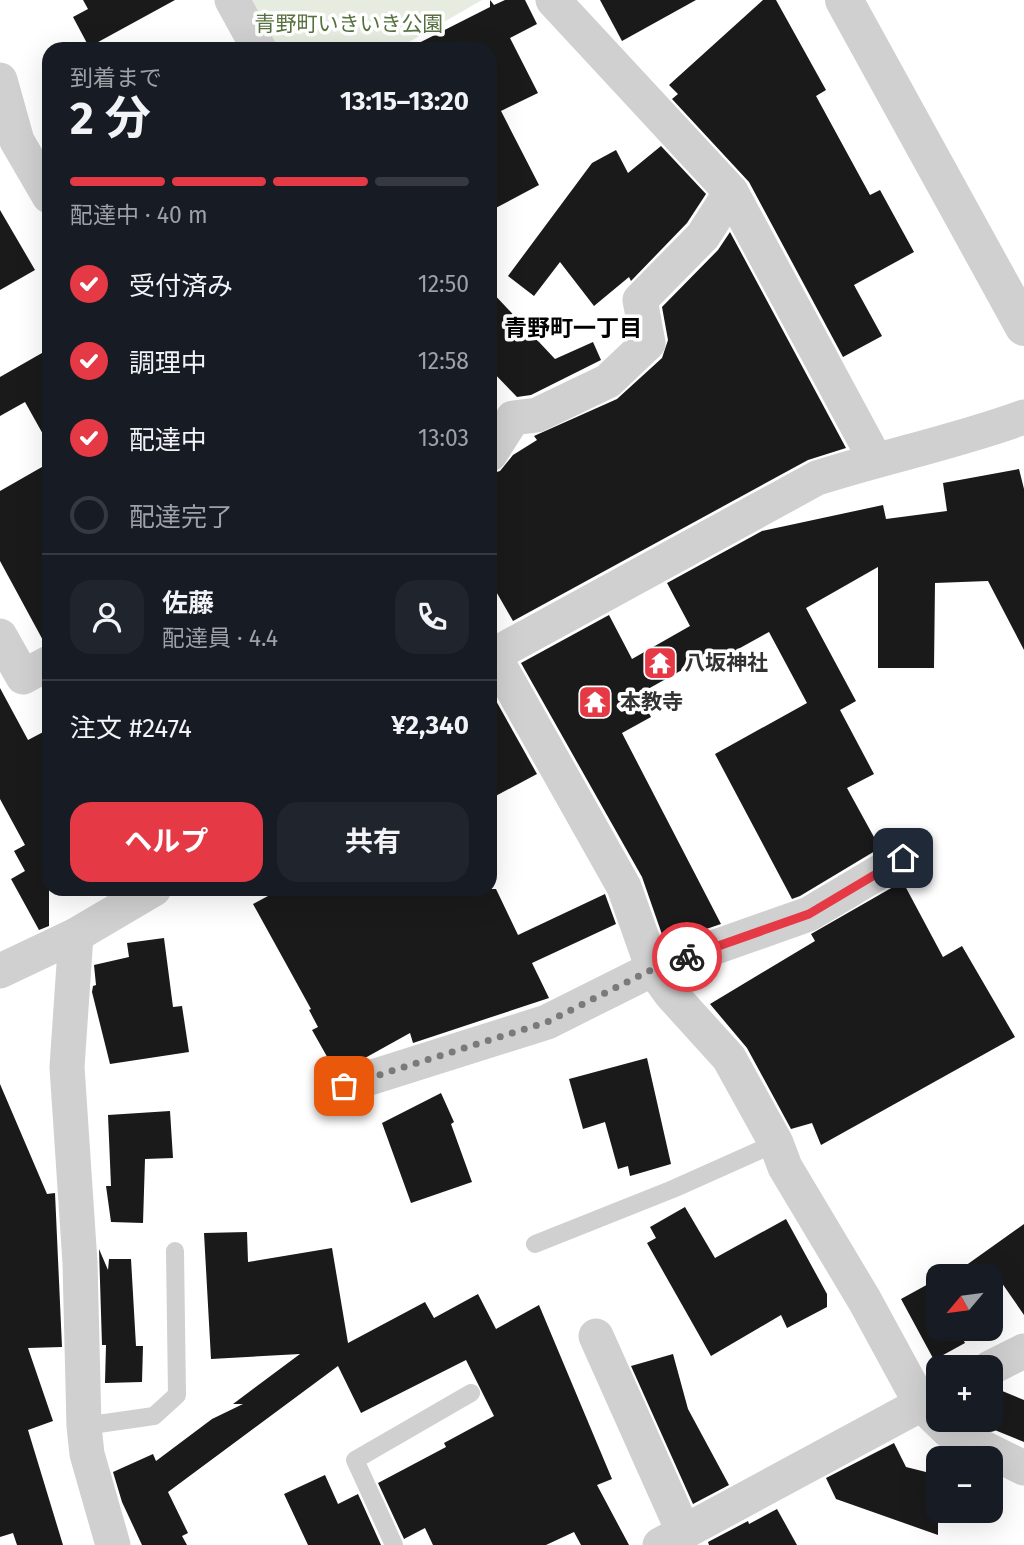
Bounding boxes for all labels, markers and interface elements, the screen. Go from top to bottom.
park label: 青野町いきいき公園 [255,11,444,37]
text: 到着まで [70,64,162,92]
text: 13:15–13:20 [340,86,469,117]
text: 2 分 [70,91,151,146]
text: 配達中 · 40 m [70,201,208,229]
icon: check [70,265,108,303]
text: 12:50 [418,270,469,298]
text: 受付済み [129,271,233,302]
district label: 青野町一丁目 [504,314,642,342]
icon: check [70,342,108,380]
text: 12:58 [418,347,469,375]
text: 調理中 [129,348,207,379]
icon: check [70,419,108,457]
text: 13:03 [418,424,469,452]
text: 配達中 [129,425,207,456]
text: 配達完了 [129,502,233,533]
button: person [70,580,144,654]
button: phone [395,580,469,654]
text: 佐藤 [162,588,214,619]
text: 配達員 · 4.4 [162,624,278,652]
temple icon: 八坂神社 [641,644,679,682]
place label: 八坂神社 [684,650,768,676]
temple icon: 本教寺 [576,683,614,721]
place label: 本教寺 [620,689,683,715]
text: ¥2,340 [391,710,469,741]
text: 注文 #2474 [70,713,192,744]
button: ヘルプ [70,802,263,882]
button: 共有 [277,802,469,882]
pin [873,828,933,888]
icon: home [884,839,922,877]
courier [652,922,722,992]
icon: bike [668,938,706,976]
pin [314,1056,374,1116]
icon: bag [325,1067,363,1105]
north arrow [926,1264,1003,1340]
map controls [926,1264,1003,1523]
button: + [926,1355,1003,1432]
button: − [926,1446,1003,1523]

